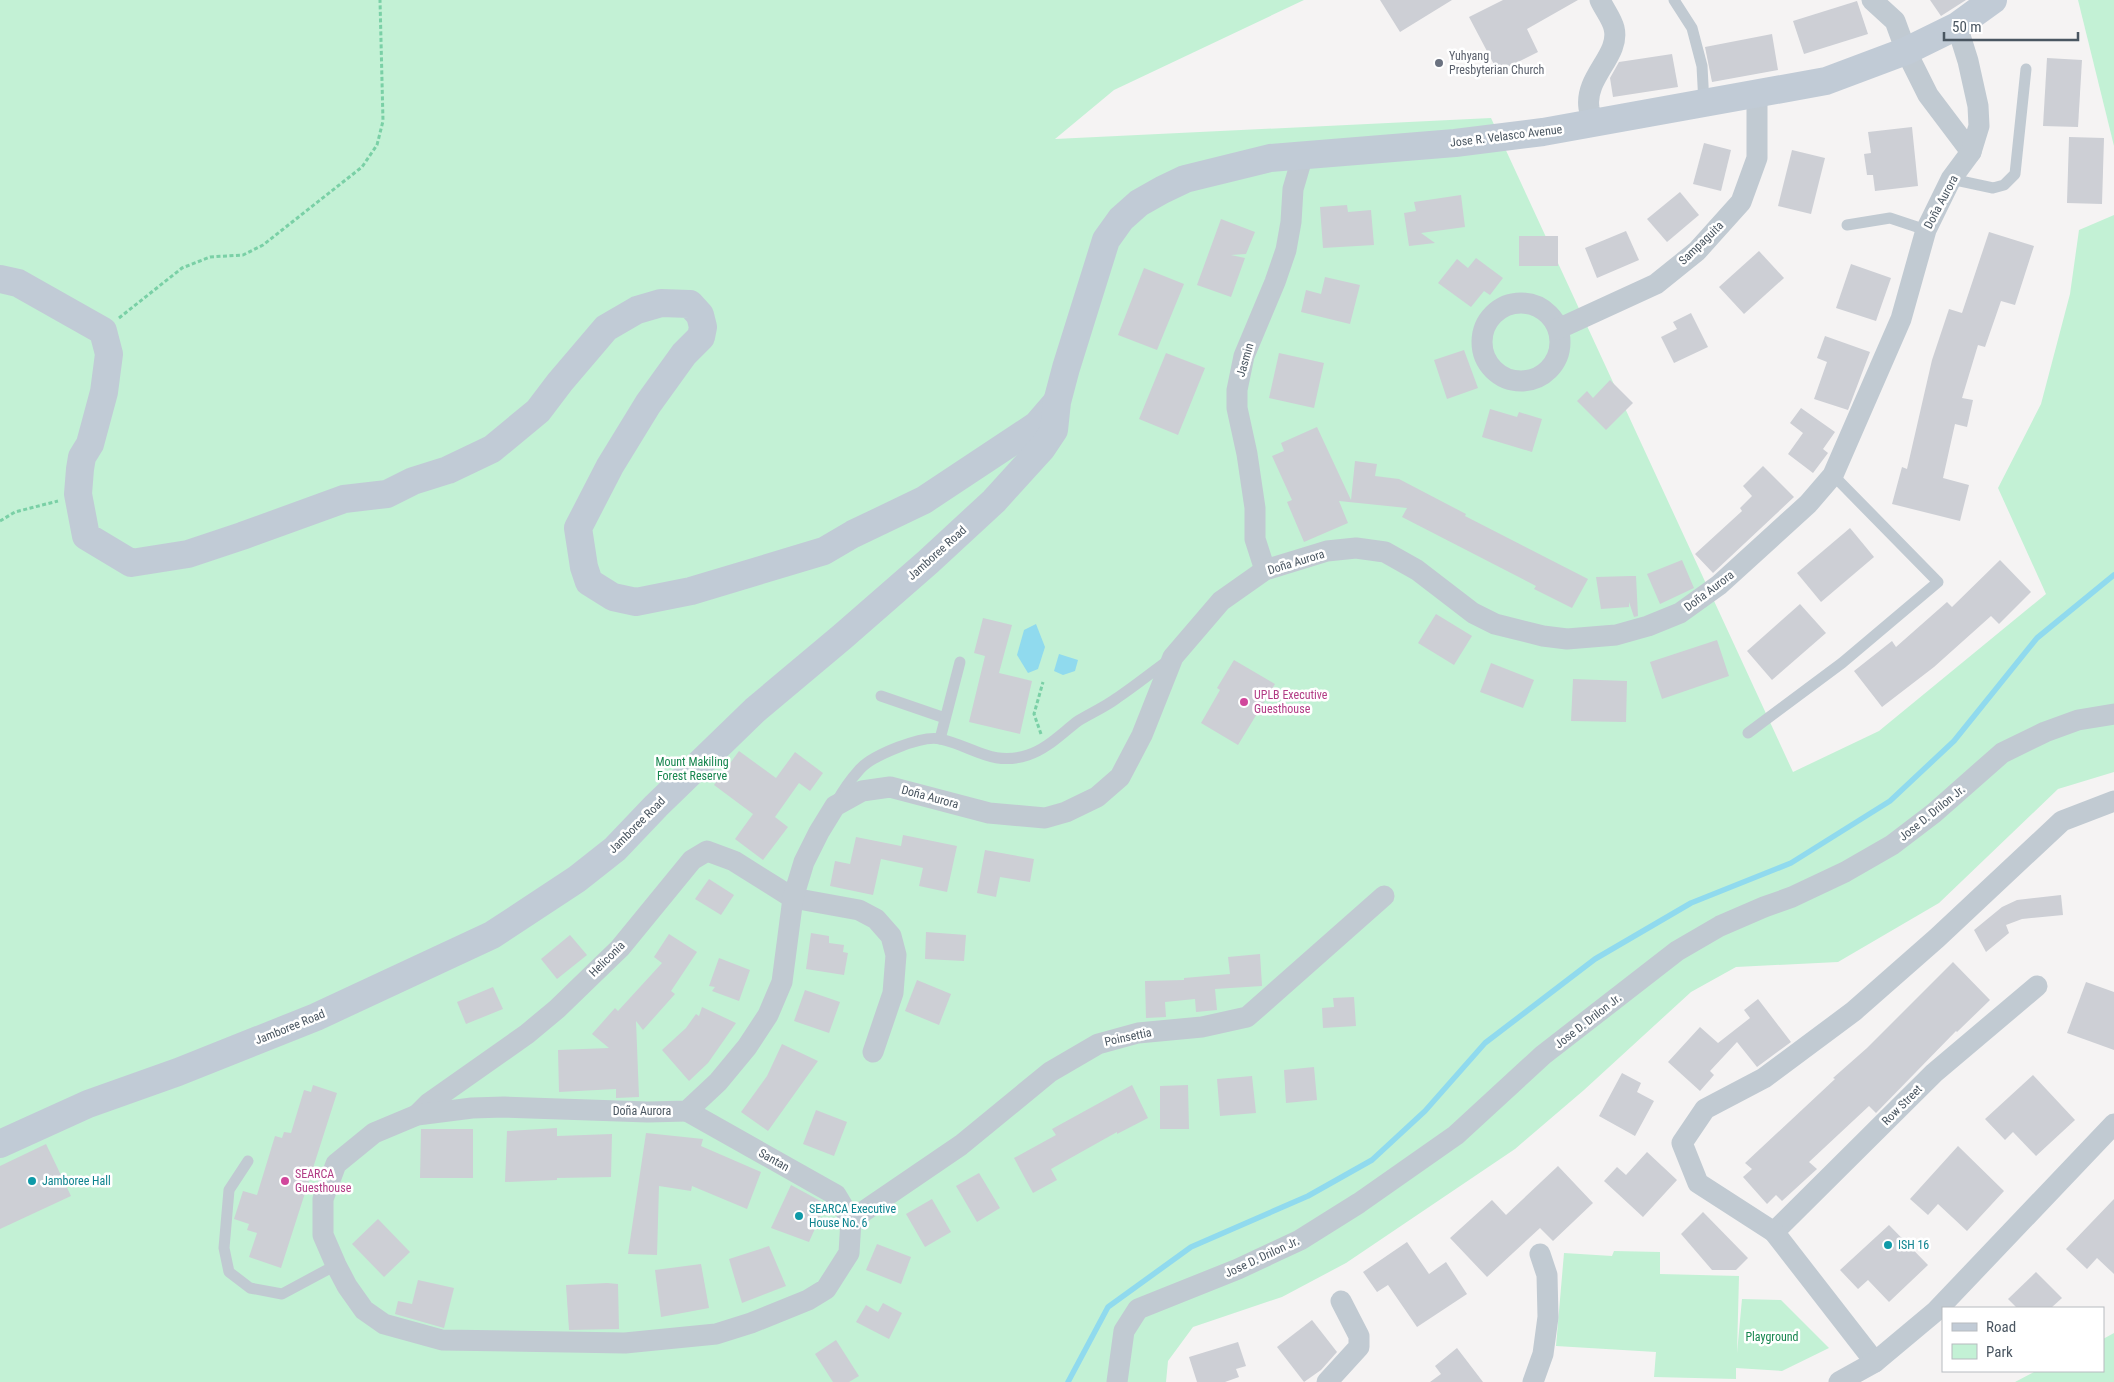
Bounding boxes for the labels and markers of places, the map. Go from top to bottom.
place label: Yuhyang Presbyterian Church [1449,49,1545,77]
marker: Yuhyang Presbyterian Church [1433,57,1445,69]
place label: UPLB Executive Guesthouse [1254,688,1328,716]
marker: UPLB Executive Guesthouse [1238,696,1250,708]
place label: SEARCA Guesthouse [295,1167,352,1195]
place label: Jamboree Hall [42,1174,111,1188]
marker: Jamboree Hall [26,1175,38,1187]
marker: SEARCA Guesthouse [279,1175,291,1187]
place label: SEARCA Executive House No. 6 [809,1202,896,1230]
marker: SEARCA Executive House No. 6 [793,1210,805,1222]
place label: ISH 16 [1898,1238,1929,1252]
marker: ISH 16 [1882,1239,1894,1251]

